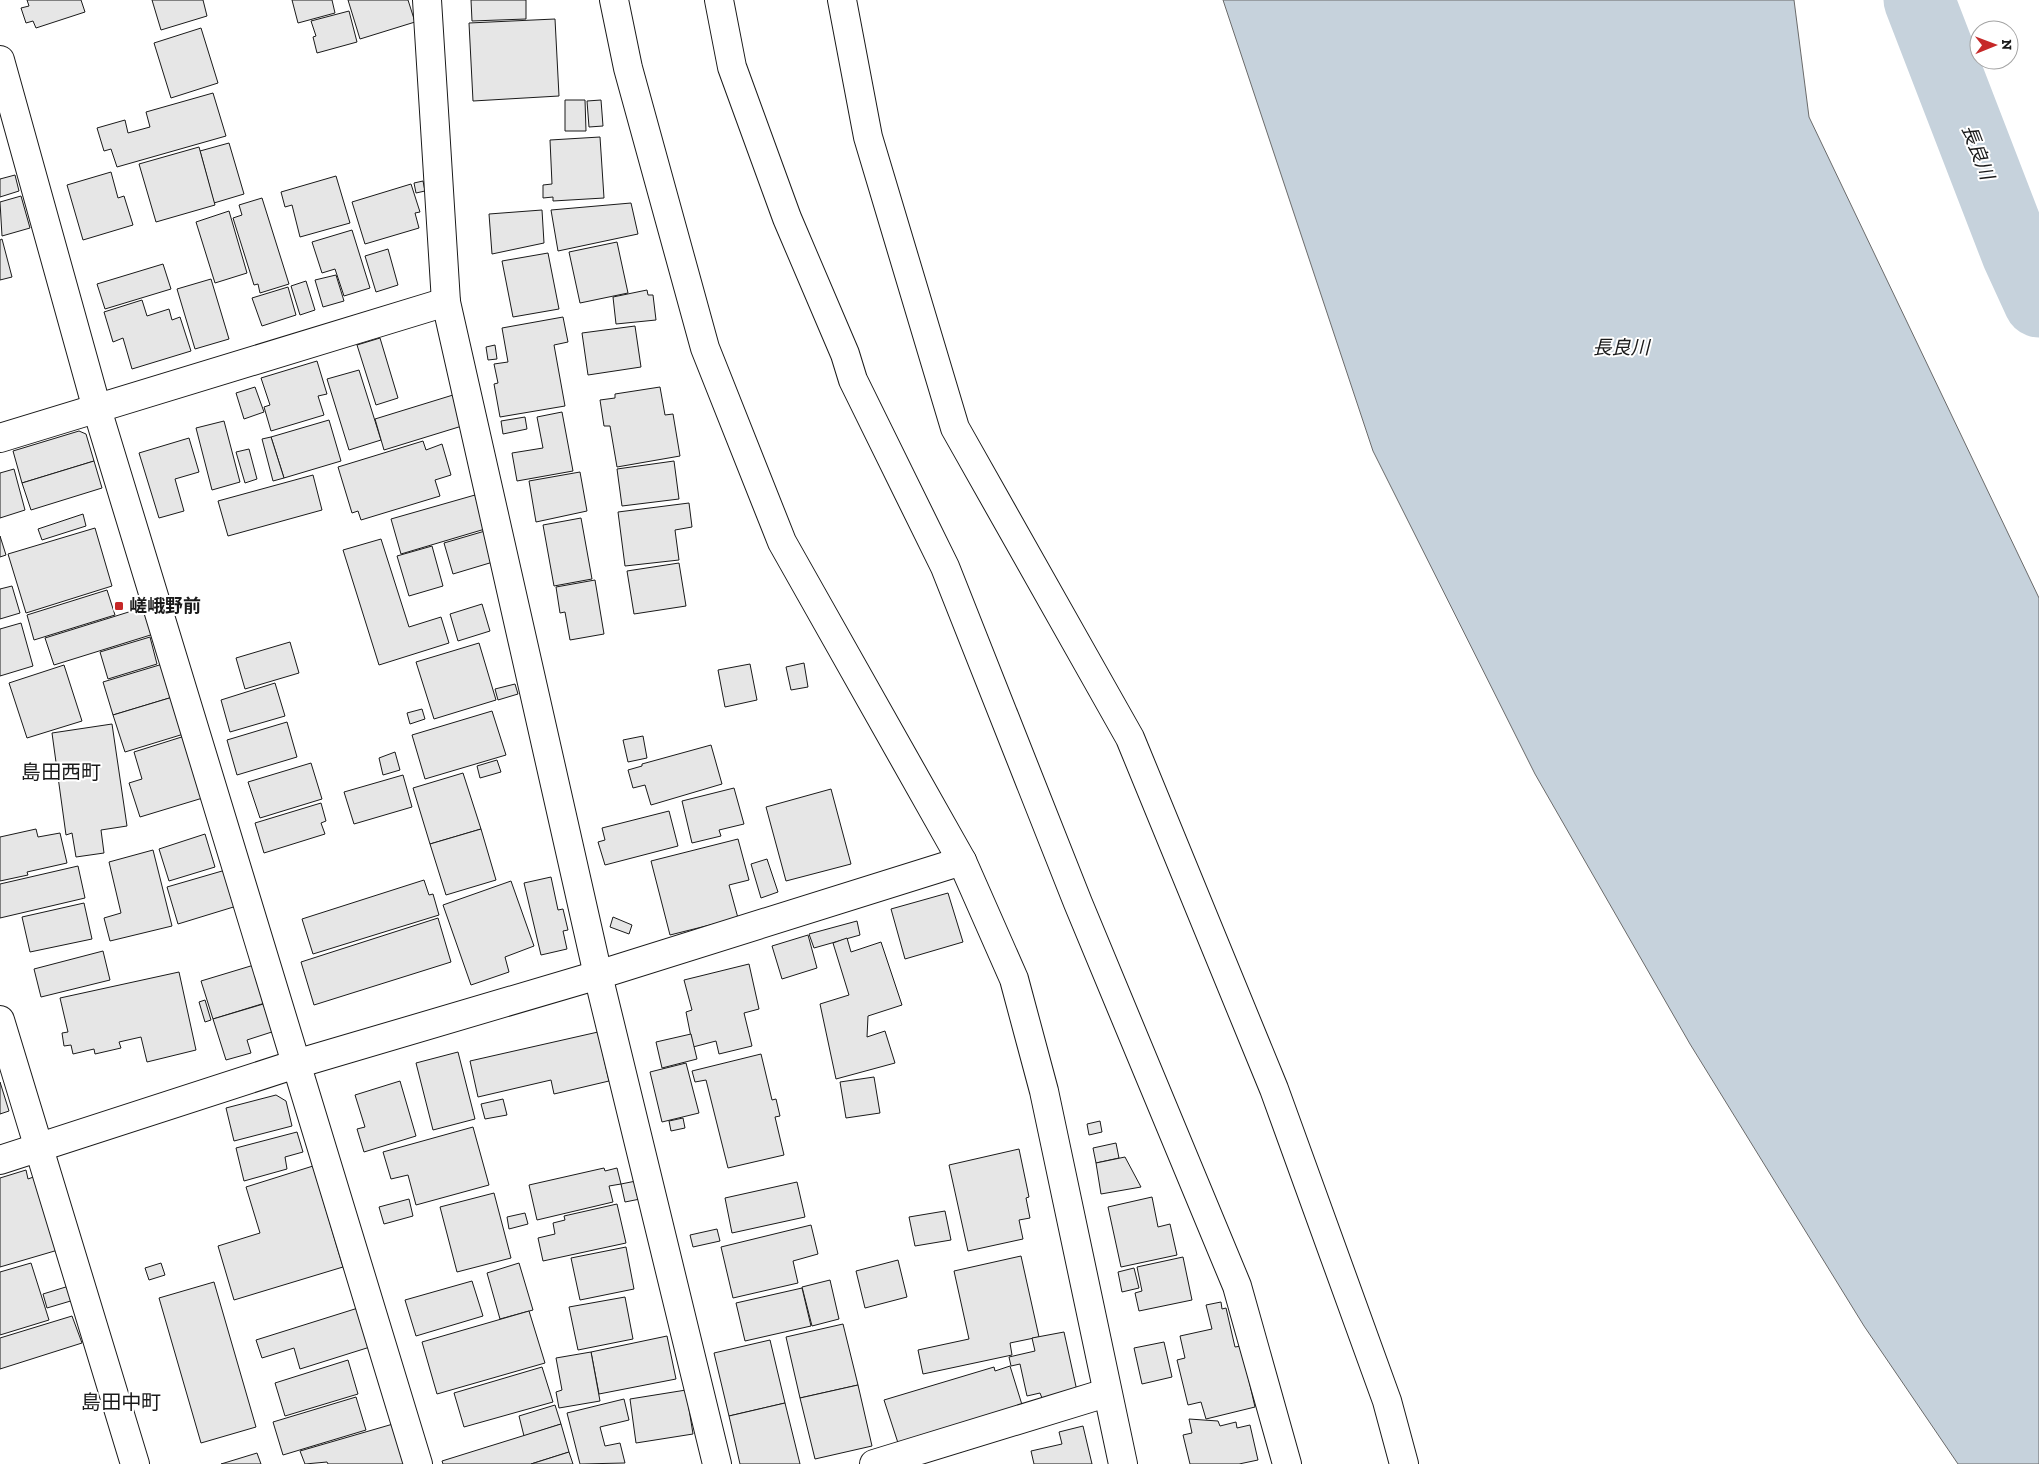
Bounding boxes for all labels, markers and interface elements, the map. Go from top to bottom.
north arrow [1969,20,2019,70]
text: N [1998,39,2015,51]
water label: 長良川 [1957,121,2000,185]
water label: 長良川 [1592,336,1651,359]
place label: 嵯峨野前 [129,595,201,617]
marker: 嵯峨野前 [113,600,125,612]
district label: 島田西町 [21,760,101,784]
district label: 島田中町 [81,1390,161,1414]

